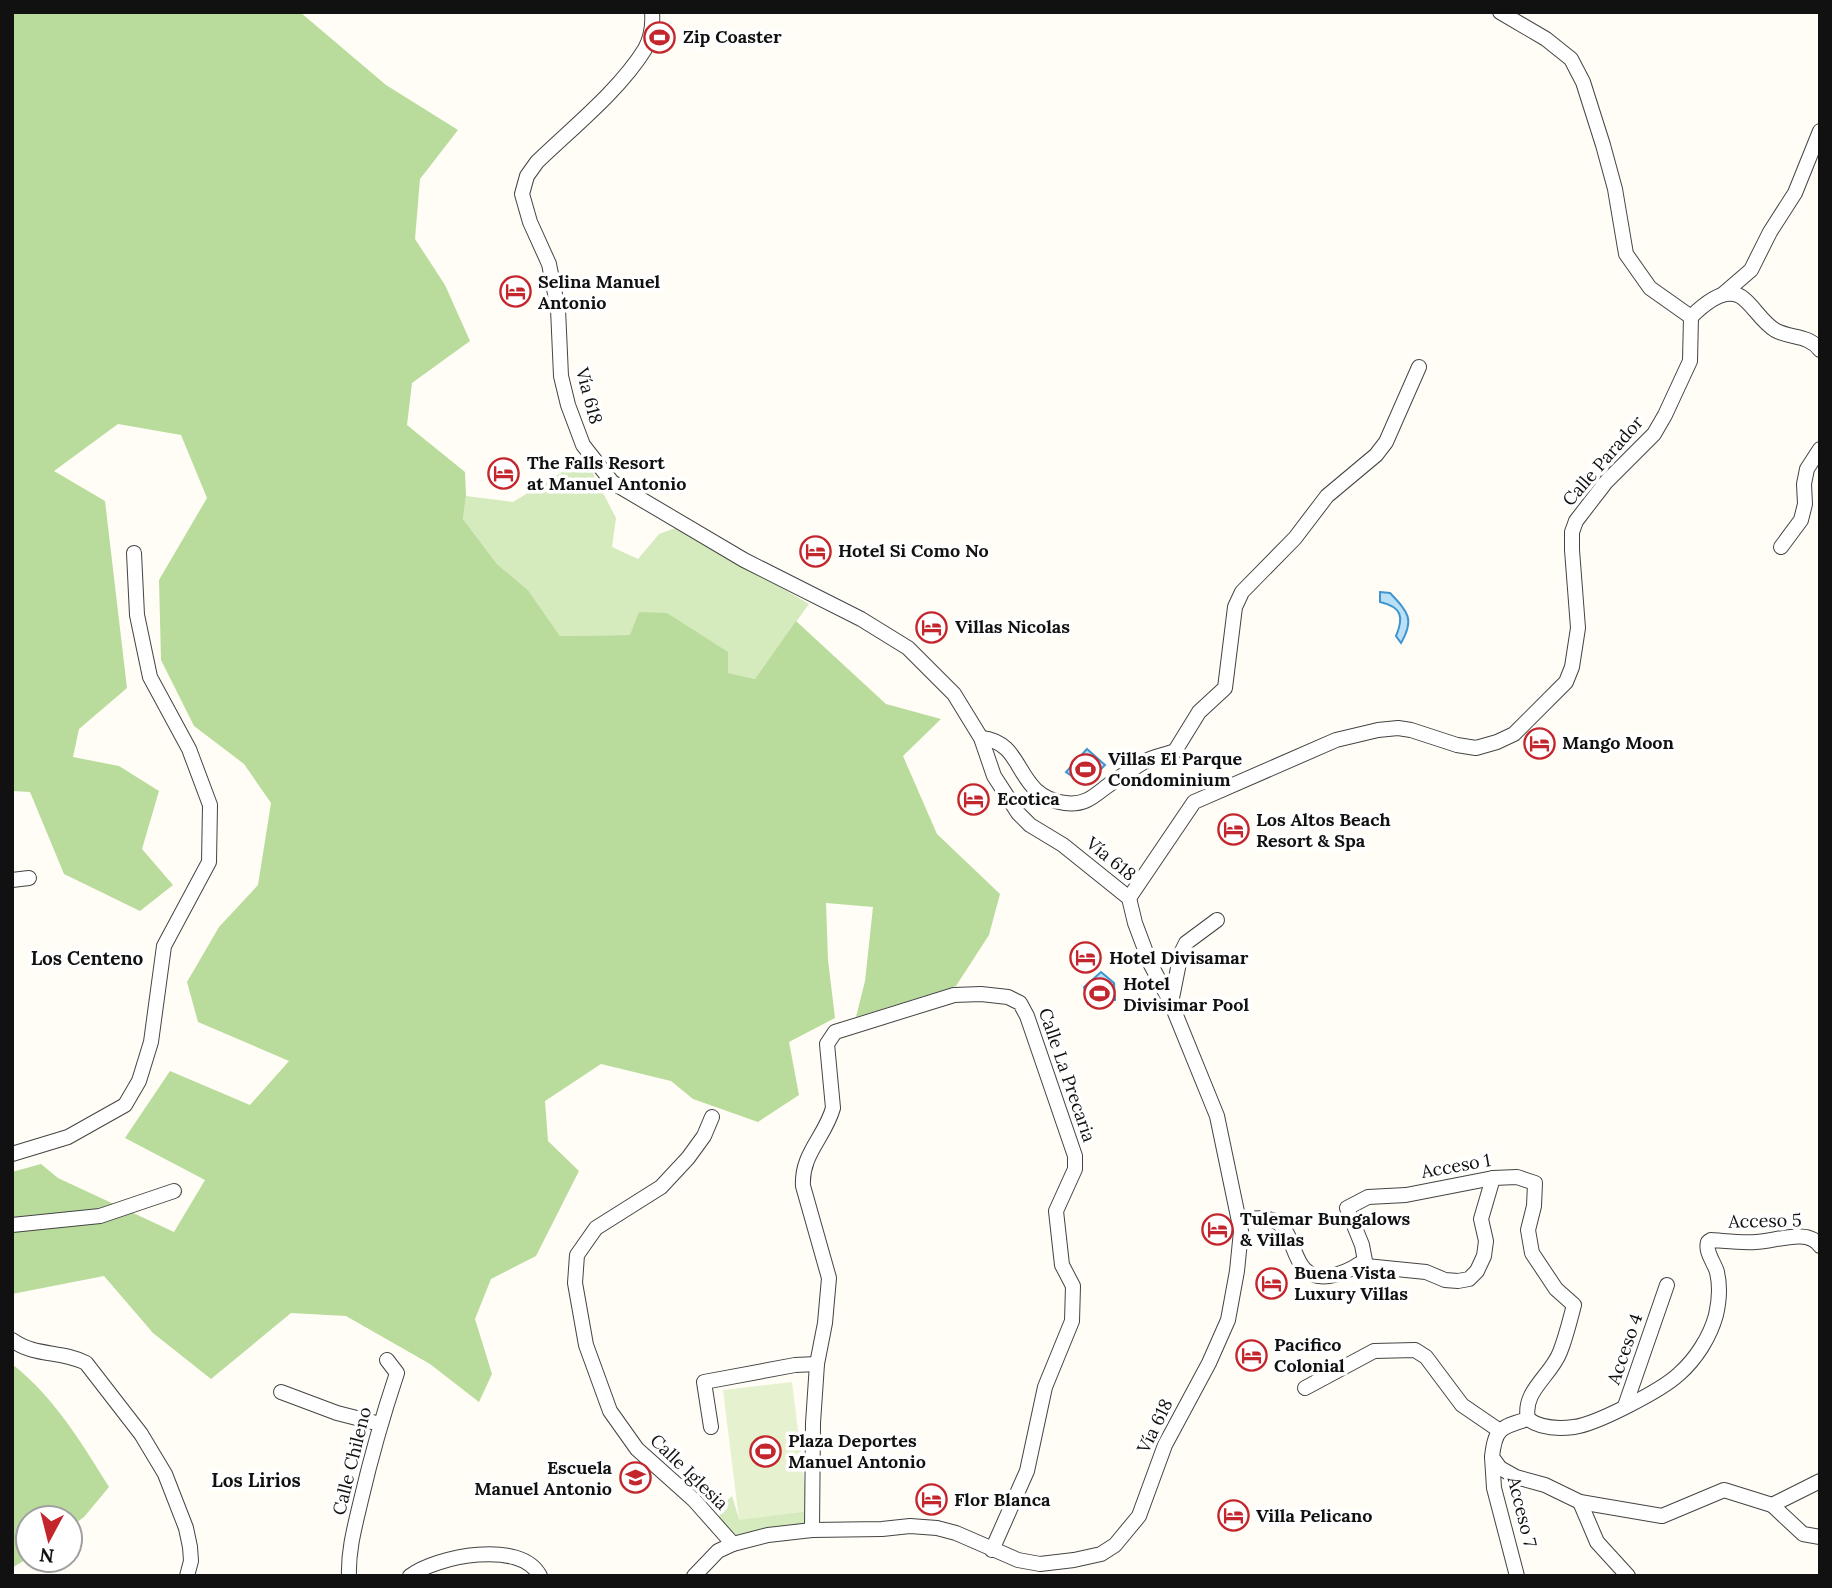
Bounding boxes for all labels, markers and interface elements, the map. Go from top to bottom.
sports icon: Zip Coaster [643,20,677,54]
place label: Zip Coaster [683,25,782,48]
place label: Selina Manuel Antonio [538,270,661,314]
hotel icon: Selina Manuel Antonio [498,275,532,309]
street label: Vía 618 [571,364,608,427]
street label: Calle Parador [1557,411,1648,511]
place label: The Falls Resort at Manuel Antonio [527,451,686,495]
hotel icon: The Falls Resort at Manuel Antonio [487,456,521,490]
hotel icon: Hotel Si Como No [798,534,832,568]
place label: Hotel Si Como No [838,539,989,562]
hotel icon: Villas Nicolas [915,610,949,644]
place label: Villas Nicolas [955,615,1070,638]
hotel icon: Mango Moon [1522,726,1556,760]
place label: Mango Moon [1562,731,1675,754]
place label: Villas El Parque Condominium [1108,747,1243,791]
sports icon: Villas El Parque Condominium [1068,752,1102,786]
hotel icon: Ecotica [957,782,991,816]
place label: Ecotica [997,787,1060,810]
place label: Los Altos Beach Resort & Spa [1256,808,1391,852]
hotel icon: Los Altos Beach Resort & Spa [1216,813,1250,847]
street label: Vía 618 [1081,831,1141,886]
hotel icon: Hotel Divisamar [1069,941,1103,975]
district label: Los Centeno [31,946,144,970]
place label: Hotel Divisamar [1109,946,1249,969]
place label: Hotel Divisimar Pool [1123,972,1249,1016]
sports icon: Hotel Divisimar Pool [1083,977,1117,1011]
street label: Calle La Precaria [1034,1005,1101,1145]
street label: Acceso 1 [1418,1148,1492,1183]
place label: Tulemar Bungalows & Villas [1240,1207,1410,1251]
street label: Acceso 5 [1727,1208,1802,1233]
hotel icon: Tulemar Bungalows & Villas [1200,1212,1234,1246]
place label: Buena Vista Luxury Villas [1294,1261,1408,1305]
hotel icon: Buena Vista Luxury Villas [1254,1266,1288,1300]
street label: Acceso 4 [1601,1310,1647,1388]
place label: Pacifico Colonial [1274,1333,1345,1377]
hotel icon: Pacifico Colonial [1234,1338,1268,1372]
street label: Vía 618 [1131,1395,1178,1458]
street label: Calle Chileno [327,1404,376,1517]
street label: Calle Iglesia [646,1429,733,1515]
place label: Plaza Deportes Manuel Antonio [788,1429,926,1473]
sports icon: Plaza Deportes Manuel Antonio [748,1434,782,1468]
place label: Escuela Manuel Antonio [474,1456,613,1500]
school or university icon: Escuela Manuel Antonio [618,1461,652,1495]
district label: Los Lirios [211,1468,301,1492]
street label: Acceso 7 [1502,1473,1542,1550]
hotel icon: Flor Blanca [914,1483,948,1517]
place label: Flor Blanca [954,1488,1051,1511]
hotel icon: Villa Pelicano [1216,1499,1250,1533]
north arrow [14,1504,84,1574]
place label: Villa Pelicano [1256,1504,1372,1527]
text: N [38,1543,56,1569]

